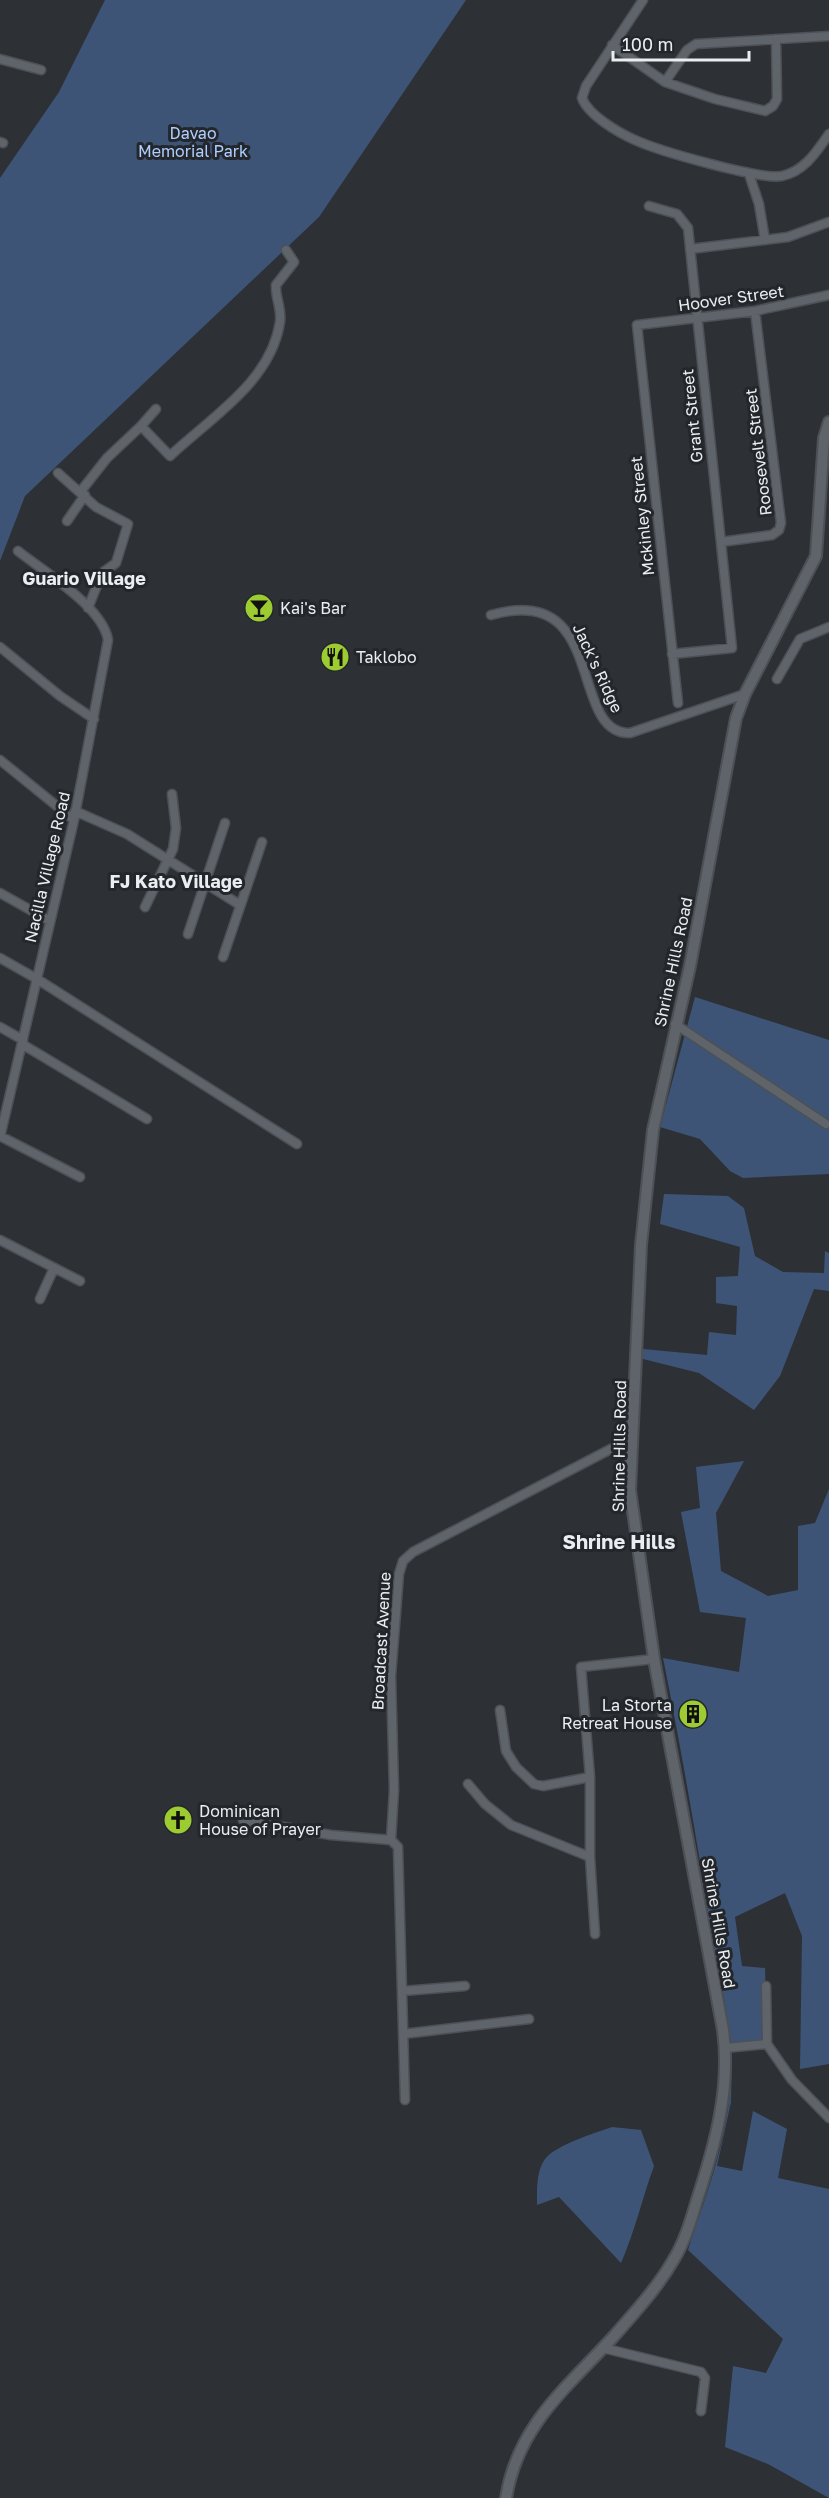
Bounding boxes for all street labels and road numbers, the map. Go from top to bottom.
street label: Hoover Street [677,281,785,315]
street label: Grant Street [677,368,707,464]
street label: Roosevelt Street [740,387,776,517]
street label: Mckinley Street [626,455,658,577]
street label: Jack's Ridge [569,620,627,716]
street label: Nacilla Village Road [20,790,74,944]
street label: Shrine Hills Road [649,895,697,1029]
street label: Shrine Hills Road [608,1380,630,1512]
street label: Broadcast Avenue [367,1571,395,1711]
street label: Shrine Hills Road [698,1856,740,1990]

